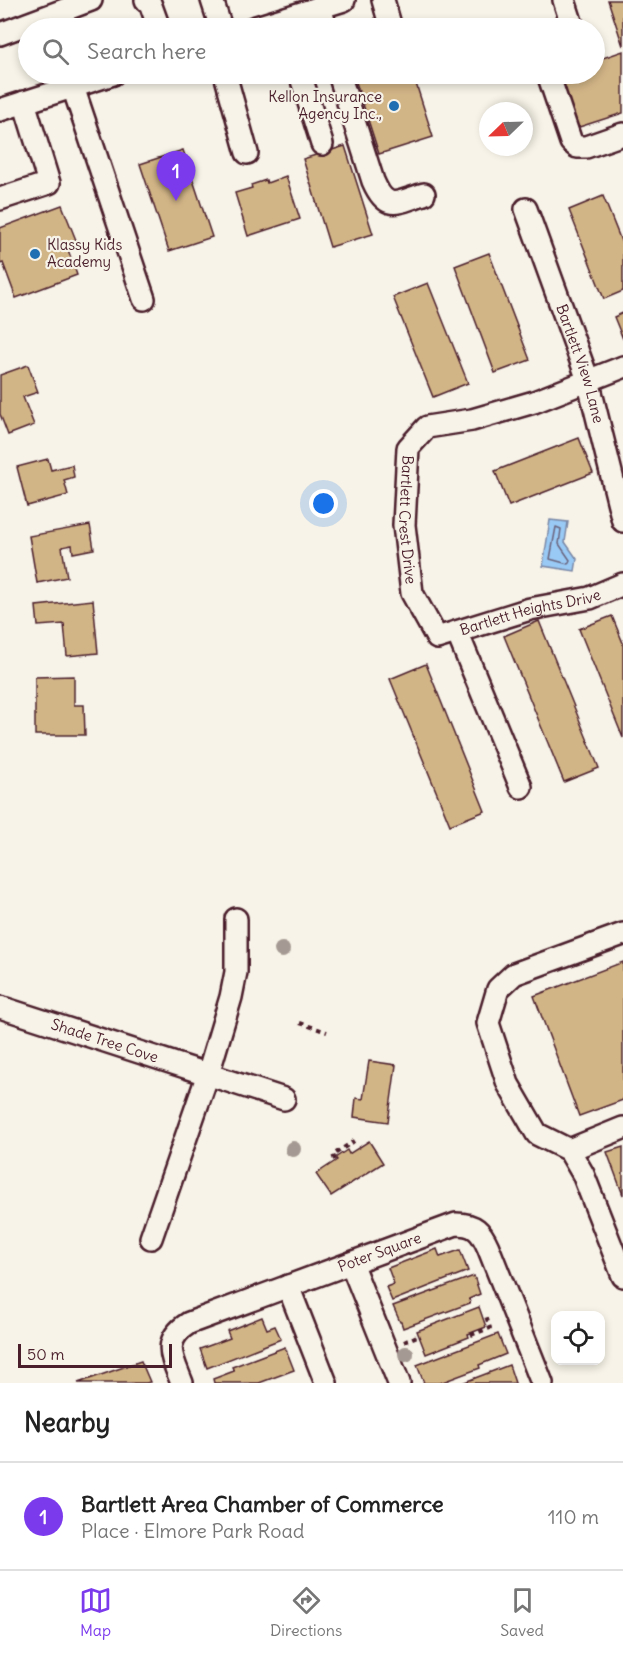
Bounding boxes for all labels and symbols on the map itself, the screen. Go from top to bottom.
place label: Kellon Insurance Agency Inc., [268,87,382,123]
marker: Kellon Insurance Agency Inc., [387,99,401,113]
north arrow [479,102,533,156]
pin: 1 [156,152,195,201]
place label: Klassy Kids Academy [47,235,122,271]
marker: Klassy Kids Academy [28,247,42,261]
street label: Bartlett View Lane [552,301,608,425]
street label: Bartlett Crest Drive [395,455,421,585]
your location [309,489,338,518]
street label: Bartlett Heights Drive [457,585,604,639]
street label: Shade Tree Cove [49,1014,161,1067]
street label: Poter Square [335,1228,424,1276]
scale bar [18,1341,172,1368]

